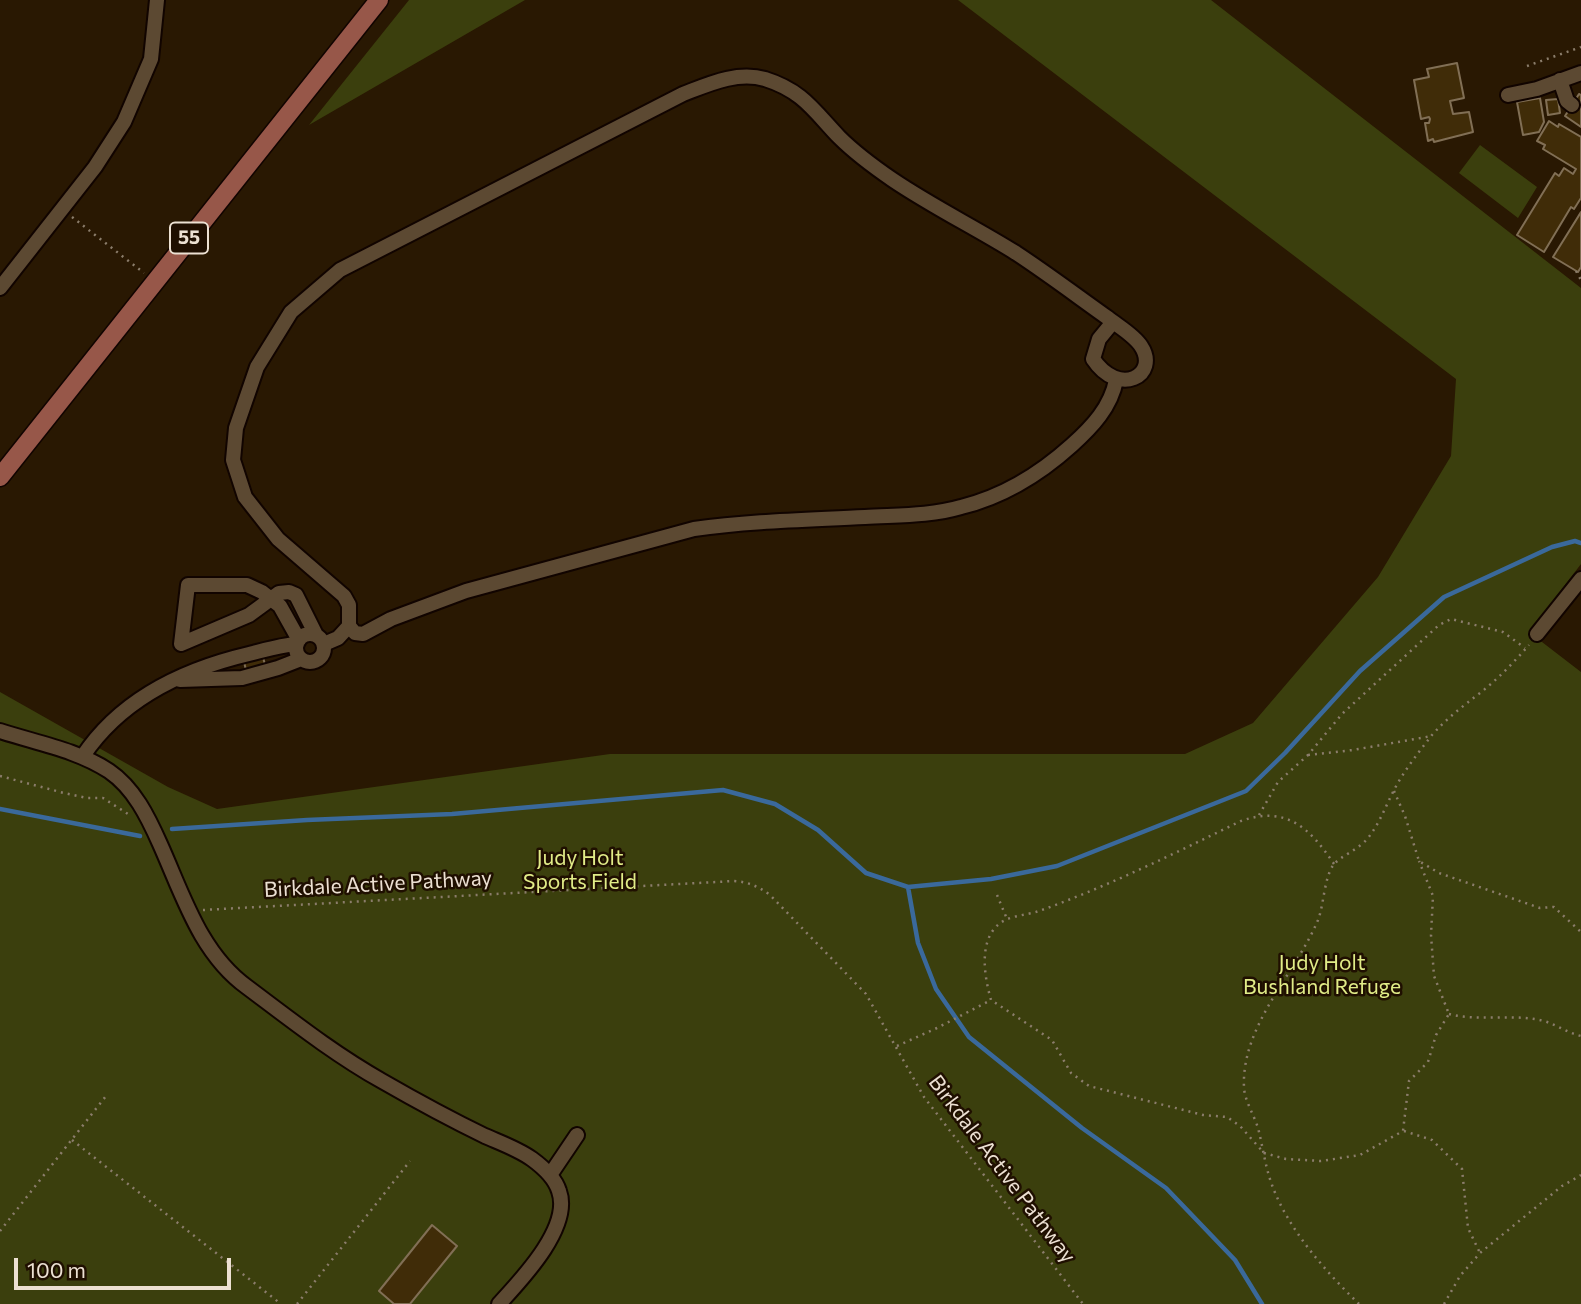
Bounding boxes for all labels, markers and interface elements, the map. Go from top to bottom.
road number: 55 [170,222,208,254]
park label: Judy Holt Sports Field [523,845,637,895]
street label: Birkdale Active Pathway [263,865,493,903]
park label: Judy Holt Bushland Refuge [1243,950,1401,1000]
street label: Birkdale Active Pathway [923,1070,1081,1268]
scale bar [18,1244,234,1288]
text: 100 m [27,1257,86,1282]

